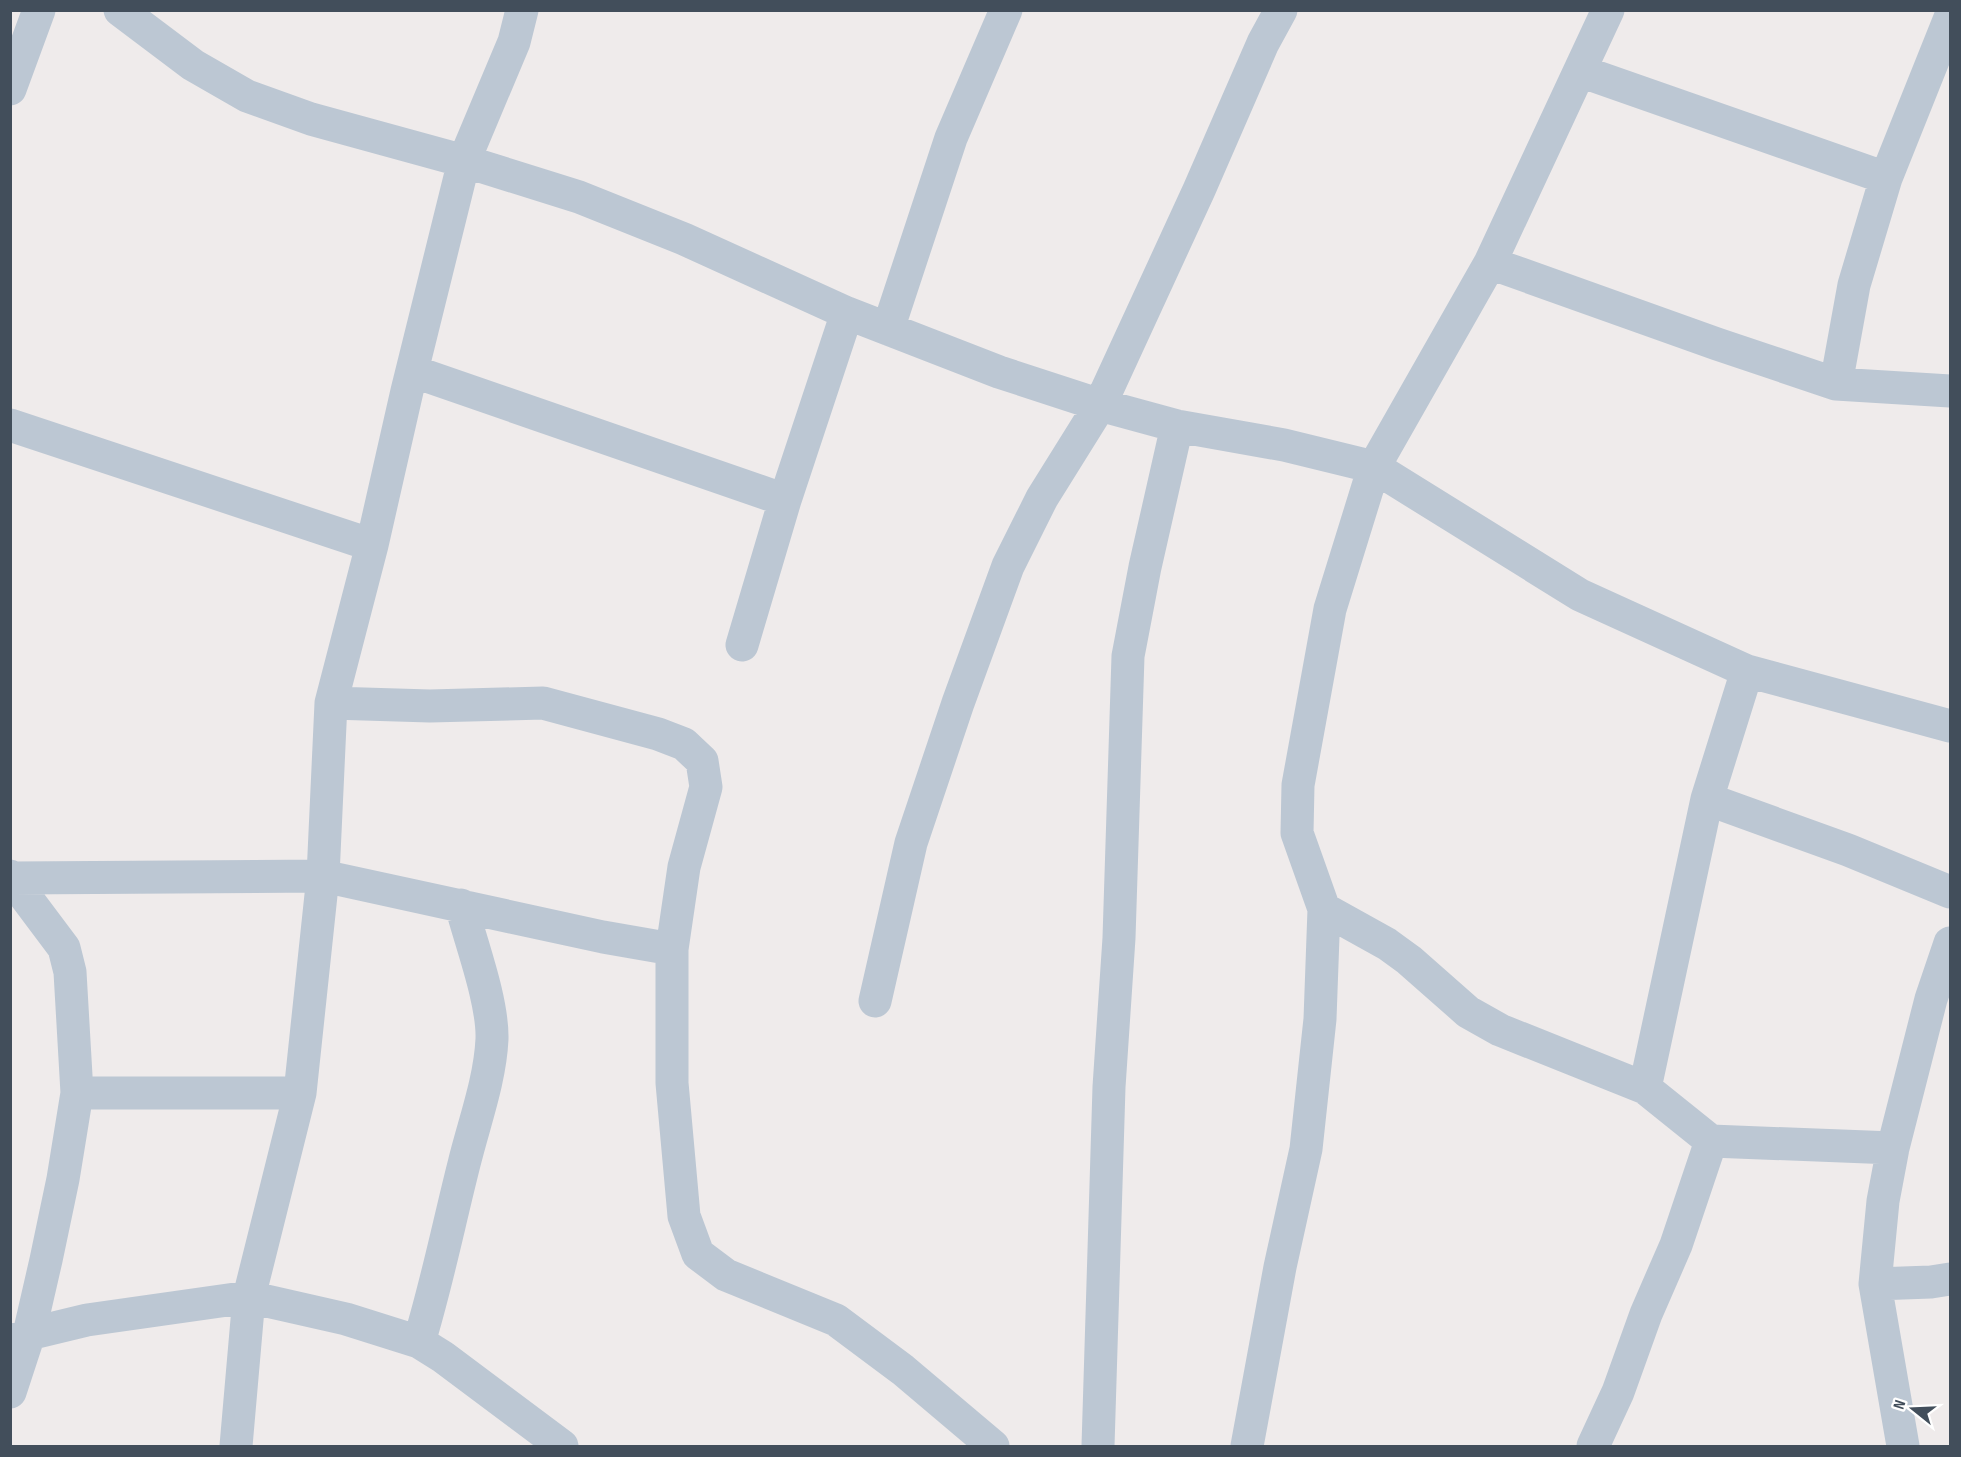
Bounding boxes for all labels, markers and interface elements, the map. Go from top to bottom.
north arrow [1883,1379,1943,1439]
text: N [1890,1398,1911,1412]

